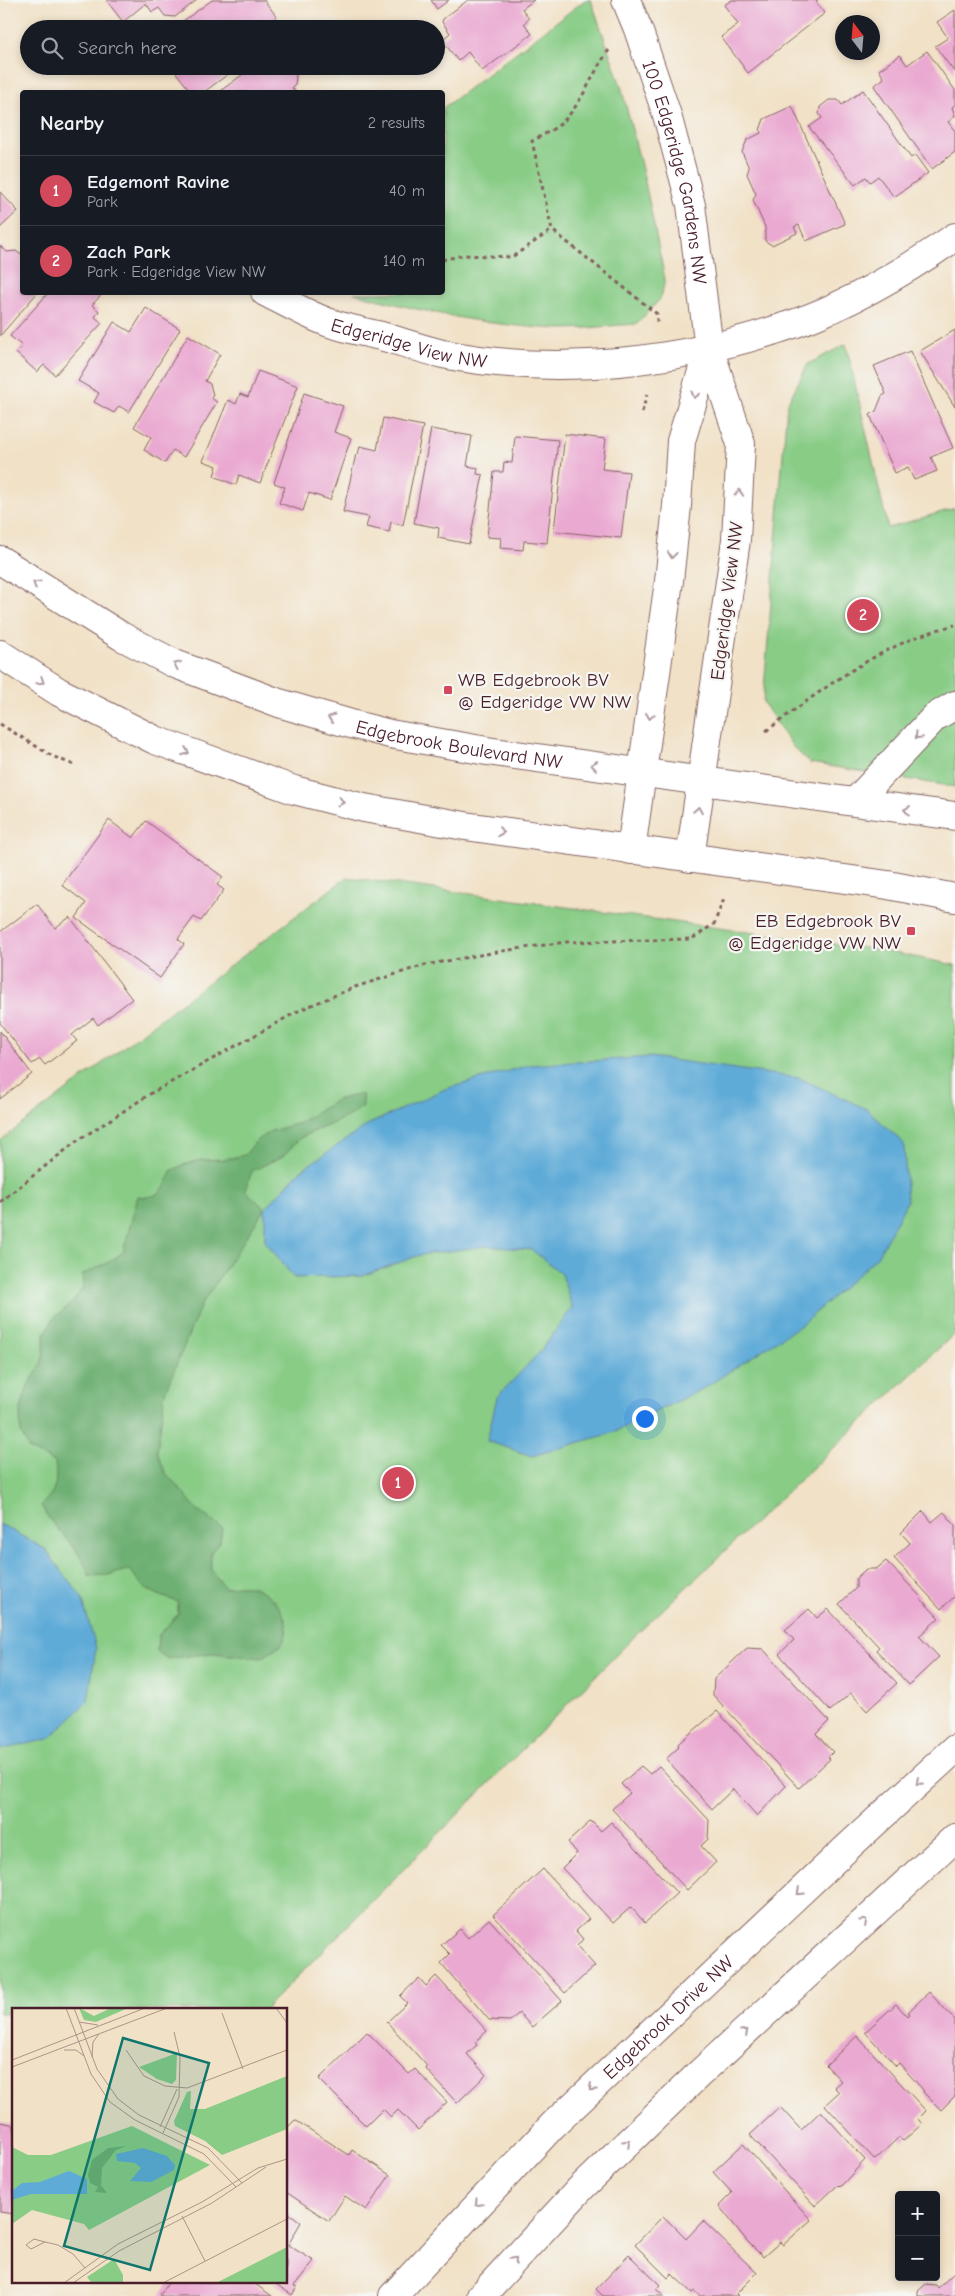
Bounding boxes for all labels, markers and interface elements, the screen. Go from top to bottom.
north arrow [835,15,880,60]
search box [20,20,445,75]
icon: search [38,34,66,62]
text: Search here [78,37,177,59]
street label: 100 Edgeridge Gardens NW [637,58,711,286]
text: Nearby [40,111,104,135]
text: 2 results [368,114,425,132]
text: Edgemont Ravine [87,171,229,193]
text: 1 [53,182,59,200]
text: 40 m [389,182,425,200]
text: Park [87,193,118,211]
text: Zach Park [87,241,170,263]
text: 2 [52,252,60,270]
text: 140 m [383,252,425,270]
text: Park · Edgeridge View NW [87,263,266,281]
street label: Edgeridge View NW [328,314,489,373]
one-way arrow [691,390,701,398]
one-way arrow [733,488,744,496]
street label: Edgeridge View NW [706,520,748,682]
one-way arrow [667,551,678,559]
one-way arrow [33,581,42,591]
pin: 2 [847,596,879,634]
one-way arrow [173,660,182,671]
place label: WB Edgebrook BV @ Edgeridge VW NW [458,669,632,713]
one-way arrow [36,674,45,684]
marker: WB Edgebrook BV @ Edgeridge VW NW [442,684,454,696]
one-way arrow [645,712,656,720]
one-way arrow [327,714,335,724]
street label: Edgebrook Boulevard NW [353,716,564,773]
one-way arrow [915,730,924,739]
one-way arrow [182,746,190,756]
one-way arrow [589,760,597,771]
one-way arrow [336,797,344,807]
one-way arrow [692,805,702,814]
one-way arrow [902,805,911,815]
one-way arrow [496,826,505,836]
place label: EB Edgebrook BV @ Edgeridge VW NW [728,910,902,954]
marker: EB Edgebrook BV @ Edgeridge VW NW [905,925,917,937]
your location [632,1406,658,1432]
pin: 1 [382,1464,414,1502]
one-way arrow [915,1776,924,1785]
one-way arrow [796,1886,805,1895]
one-way arrow [858,1918,867,1927]
street label: Edgebrook Drive NW [599,1951,738,2084]
inset map [12,2008,288,2284]
one-way arrow [739,2029,748,2038]
one-way arrow [589,2082,598,2091]
one-way arrow [621,2140,630,2149]
map controls [895,2191,940,2281]
button: + [895,2191,940,2236]
one-way arrow [475,2198,484,2207]
button: − [895,2236,940,2281]
one-way arrow [508,2257,517,2266]

